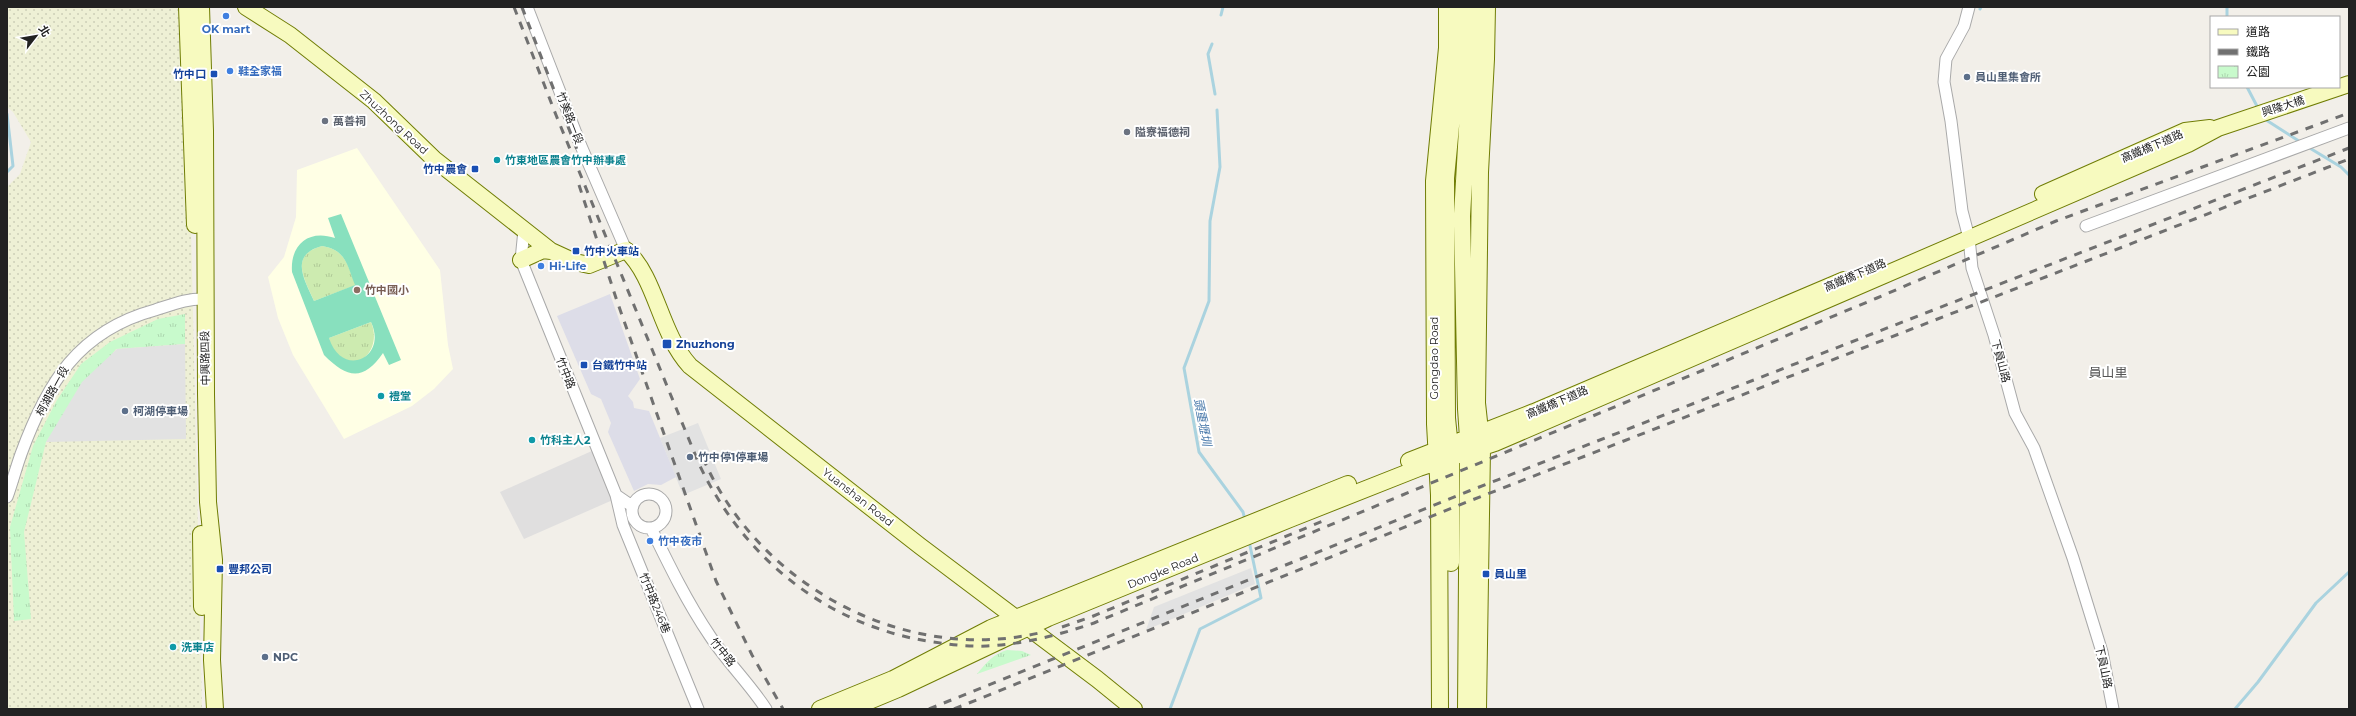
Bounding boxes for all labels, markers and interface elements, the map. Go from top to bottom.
marker: OK mart [221,11,231,21]
north arrow [16,16,56,56]
legend [2210,16,2340,88]
place label: OK mart [202,22,250,36]
text: 北 [36,23,53,39]
text: 道路 [2246,24,2270,39]
text: 鐵路 [2246,44,2270,59]
place label: 鞋全家福 [238,64,282,78]
text: 公園 [2246,64,2270,79]
marker: 鞋全家福 [225,66,235,76]
place label: 竹中口 [173,67,206,81]
marker: 竹中口 [209,69,219,79]
place label: 員山里集會所 [1975,70,2041,84]
marker: 員山里集會所 [1962,72,1972,82]
street label: Zhuzhong Road [357,87,431,157]
street label: 竹美路一段 [554,90,586,146]
street label: 興隆大橋 [2260,93,2306,119]
place label: 萬善祠 [333,114,366,128]
marker: 萬善祠 [320,116,330,126]
place label: 隘寮福德祠 [1135,125,1190,139]
marker: 隘寮福德祠 [1122,127,1132,137]
street label: 高鐵橋下道路 [2119,127,2185,165]
place label: 竹東地區農會竹中辦事處 [505,153,626,167]
marker: 竹東地區農會竹中辦事處 [492,155,502,165]
place label: 竹中農會 [423,162,467,176]
marker: 竹中農會 [470,164,480,174]
place label: 竹中火車站 [584,244,639,258]
marker: 竹中火車站 [571,246,581,256]
street label: 高鐵橋下道路 [1822,256,1888,294]
place label: Hi-Life [549,259,587,273]
marker: Hi-Life [536,261,546,271]
place label: 竹中國小 [365,283,409,297]
marker: 竹中國小 [352,285,362,295]
street label: Gongdao Road [1427,317,1441,399]
street label: 中興路四段 [198,330,212,386]
place label: Zhuzhong [676,337,735,351]
marker: Zhuzhong [661,338,673,350]
street label: 下員山路 [1989,338,2013,384]
street label: 竹中路 [553,355,579,391]
place label: 台鐵竹中站 [592,358,647,372]
marker: 台鐵竹中站 [579,360,589,370]
street label: 柯湖路一段 [33,364,71,418]
district label: 員山里 [2088,364,2128,380]
street label: 高鐵橋下道路 [1524,383,1590,421]
place label: 禮堂 [389,389,411,403]
marker: 禮堂 [376,391,386,401]
water label: 頭重壢圳 [1191,397,1215,449]
place label: 柯湖停車場 [133,404,188,418]
marker: 柯湖停車場 [120,406,130,416]
place label: 竹科主人2 [540,433,591,447]
marker: 竹科主人2 [527,435,537,445]
place label: 竹中停1停車場 [698,450,768,464]
marker: 竹中停1停車場 [685,452,695,462]
street label: Yuanshan Road [820,465,896,529]
place label: 竹中夜市 [658,534,702,548]
marker: 竹中夜市 [645,536,655,546]
street label: Dongke Road [1125,550,1201,592]
place label: 豐邦公司 [228,562,272,576]
marker: 豐邦公司 [215,564,225,574]
place label: 員山里 [1494,567,1527,581]
marker: 員山里 [1481,569,1491,579]
street label: 竹中路246巷 [637,571,673,635]
street label: 竹中路 [707,635,739,669]
place label: 洗車店 [181,640,214,654]
marker: 洗車店 [168,642,178,652]
street label: 下員山路 [2093,644,2115,690]
place label: NPC [273,650,298,664]
marker: NPC [260,652,270,662]

